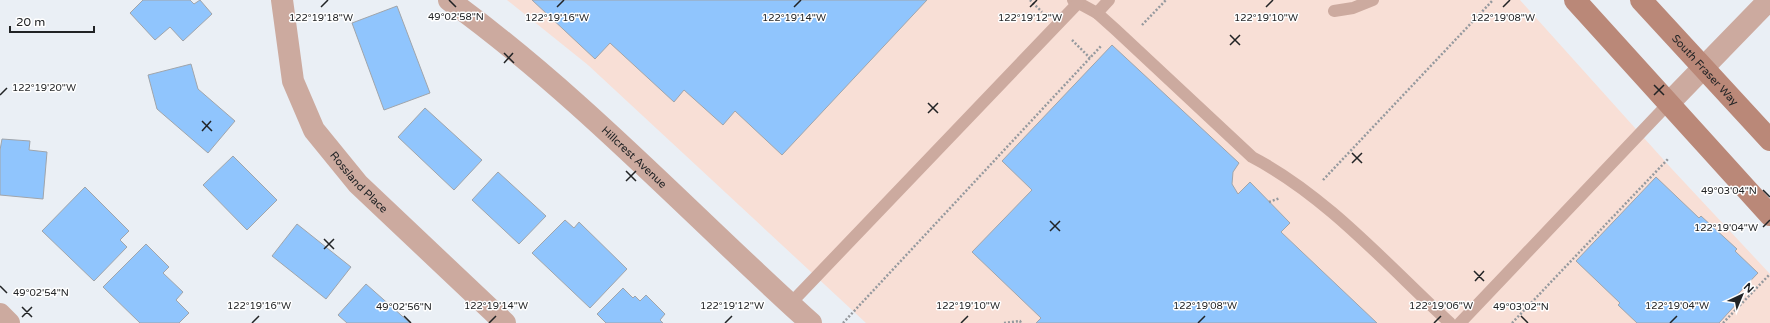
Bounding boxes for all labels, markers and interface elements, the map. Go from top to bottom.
scale bar [10,8,94,34]
text: 49°02'58"N [428,11,484,23]
text: 122°19'18"W [289,12,353,24]
text: 122°19'16"W [525,12,589,24]
text: 122°19'14"W [762,12,826,24]
text: 122°19'12"W [998,12,1062,24]
text: 122°19'10"W [1234,12,1298,24]
text: 122°19'08"W [1471,12,1535,24]
text: 20 m [16,15,45,29]
street label: South Fraser Way [1669,32,1741,109]
text: 122°19'20"W [12,82,76,94]
street label: Hillcrest Avenue [599,124,669,191]
street label: Rossland Place [327,149,390,216]
text: 49°03'04"N [1701,185,1757,197]
text: 122°19'04"W [1694,222,1758,234]
north arrow [1722,275,1762,315]
text: N [1741,280,1756,296]
text: 49°02'54"N [13,287,69,299]
text: 122°19'16"W [227,300,291,312]
text: 122°19'14"W [464,300,528,312]
text: 122°19'12"W [700,300,764,312]
text: 122°19'10"W [936,300,1000,312]
text: 122°19'08"W [1173,300,1237,312]
text: 122°19'06"W [1409,300,1473,312]
text: 122°19'04"W [1645,300,1709,312]
text: 49°02'56"N [376,301,432,313]
text: 49°03'02"N [1493,301,1549,313]

